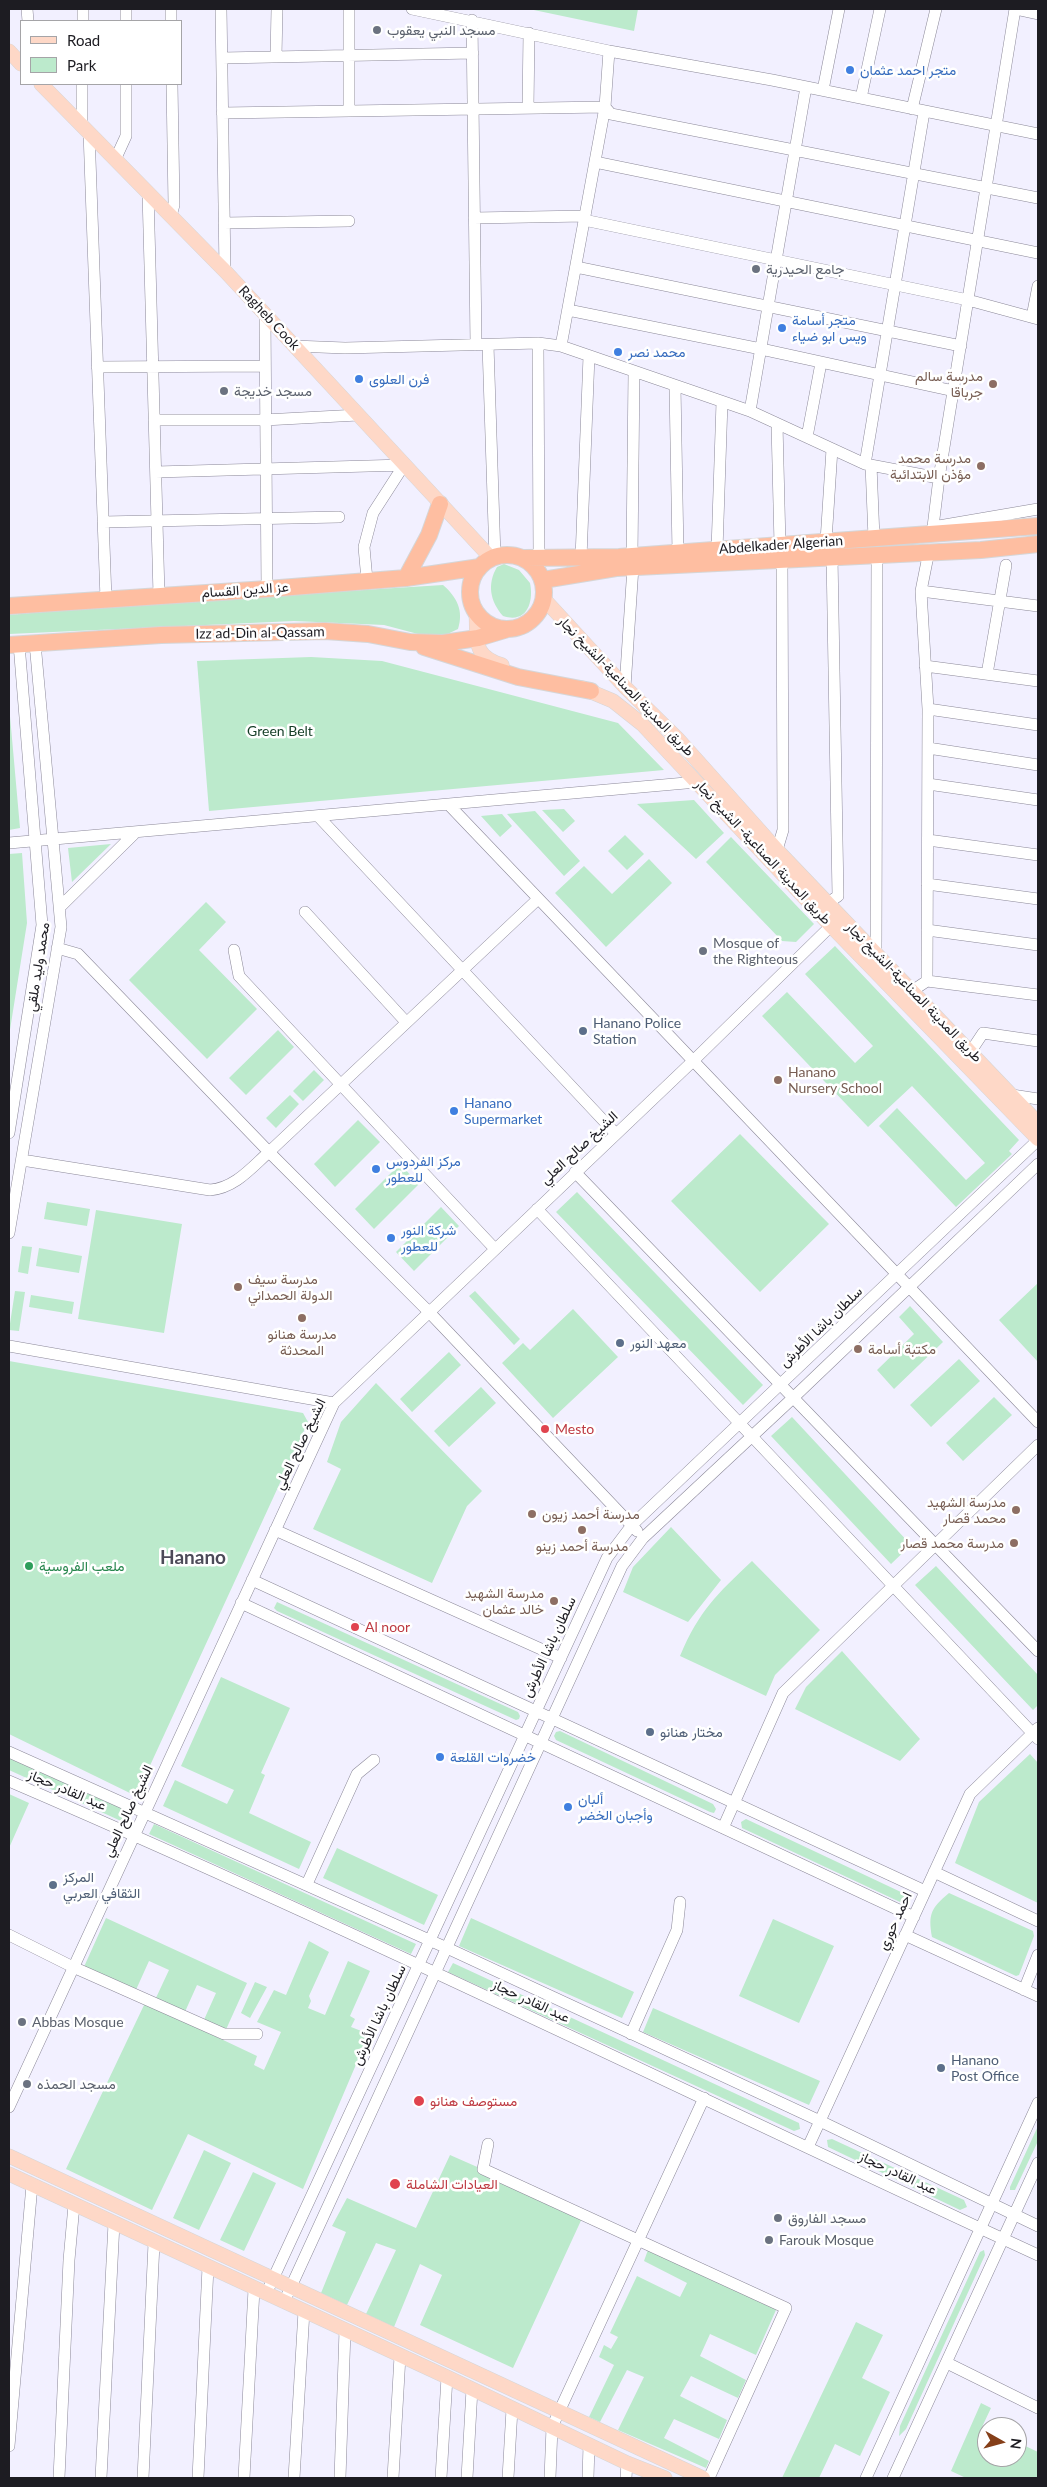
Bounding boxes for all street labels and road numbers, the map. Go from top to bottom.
street label: Ragheb Cook [235,282,303,354]
street label: Abdelkader Algerian [718,532,844,558]
street label: عز الدين القسام [201,579,289,601]
street label: طريق المدينة الصناعية-الشيخ نجار [554,612,698,760]
street label: Izz ad-Din al-Qassam [195,623,325,643]
street label: طريق المدينة الصناعية- الشيخ نجار [691,776,835,928]
street label: طريق المدينة الصناعية-الشيخ نجار [842,918,986,1066]
street label: محمد وليد ملقي [23,921,53,1013]
street label: الشيخ صالح العلي [537,1108,621,1188]
street label: سلطان باشا الأطرش [776,1283,866,1371]
street label: الشيخ صالح العلي [271,1396,329,1492]
street label: سلطان باشا الأطرش [518,1594,580,1700]
street label: الشيخ صالح العلي [99,1762,157,1860]
street label: عبد القادر حجاز [25,1766,109,1814]
street label: احمد حوري [874,1889,916,1953]
street label: سلطان باشا الأطرش [348,1962,410,2068]
street label: عبد القادر حجاز [490,1976,572,2026]
street label: عبد القادر حجاز [857,2148,939,2198]

